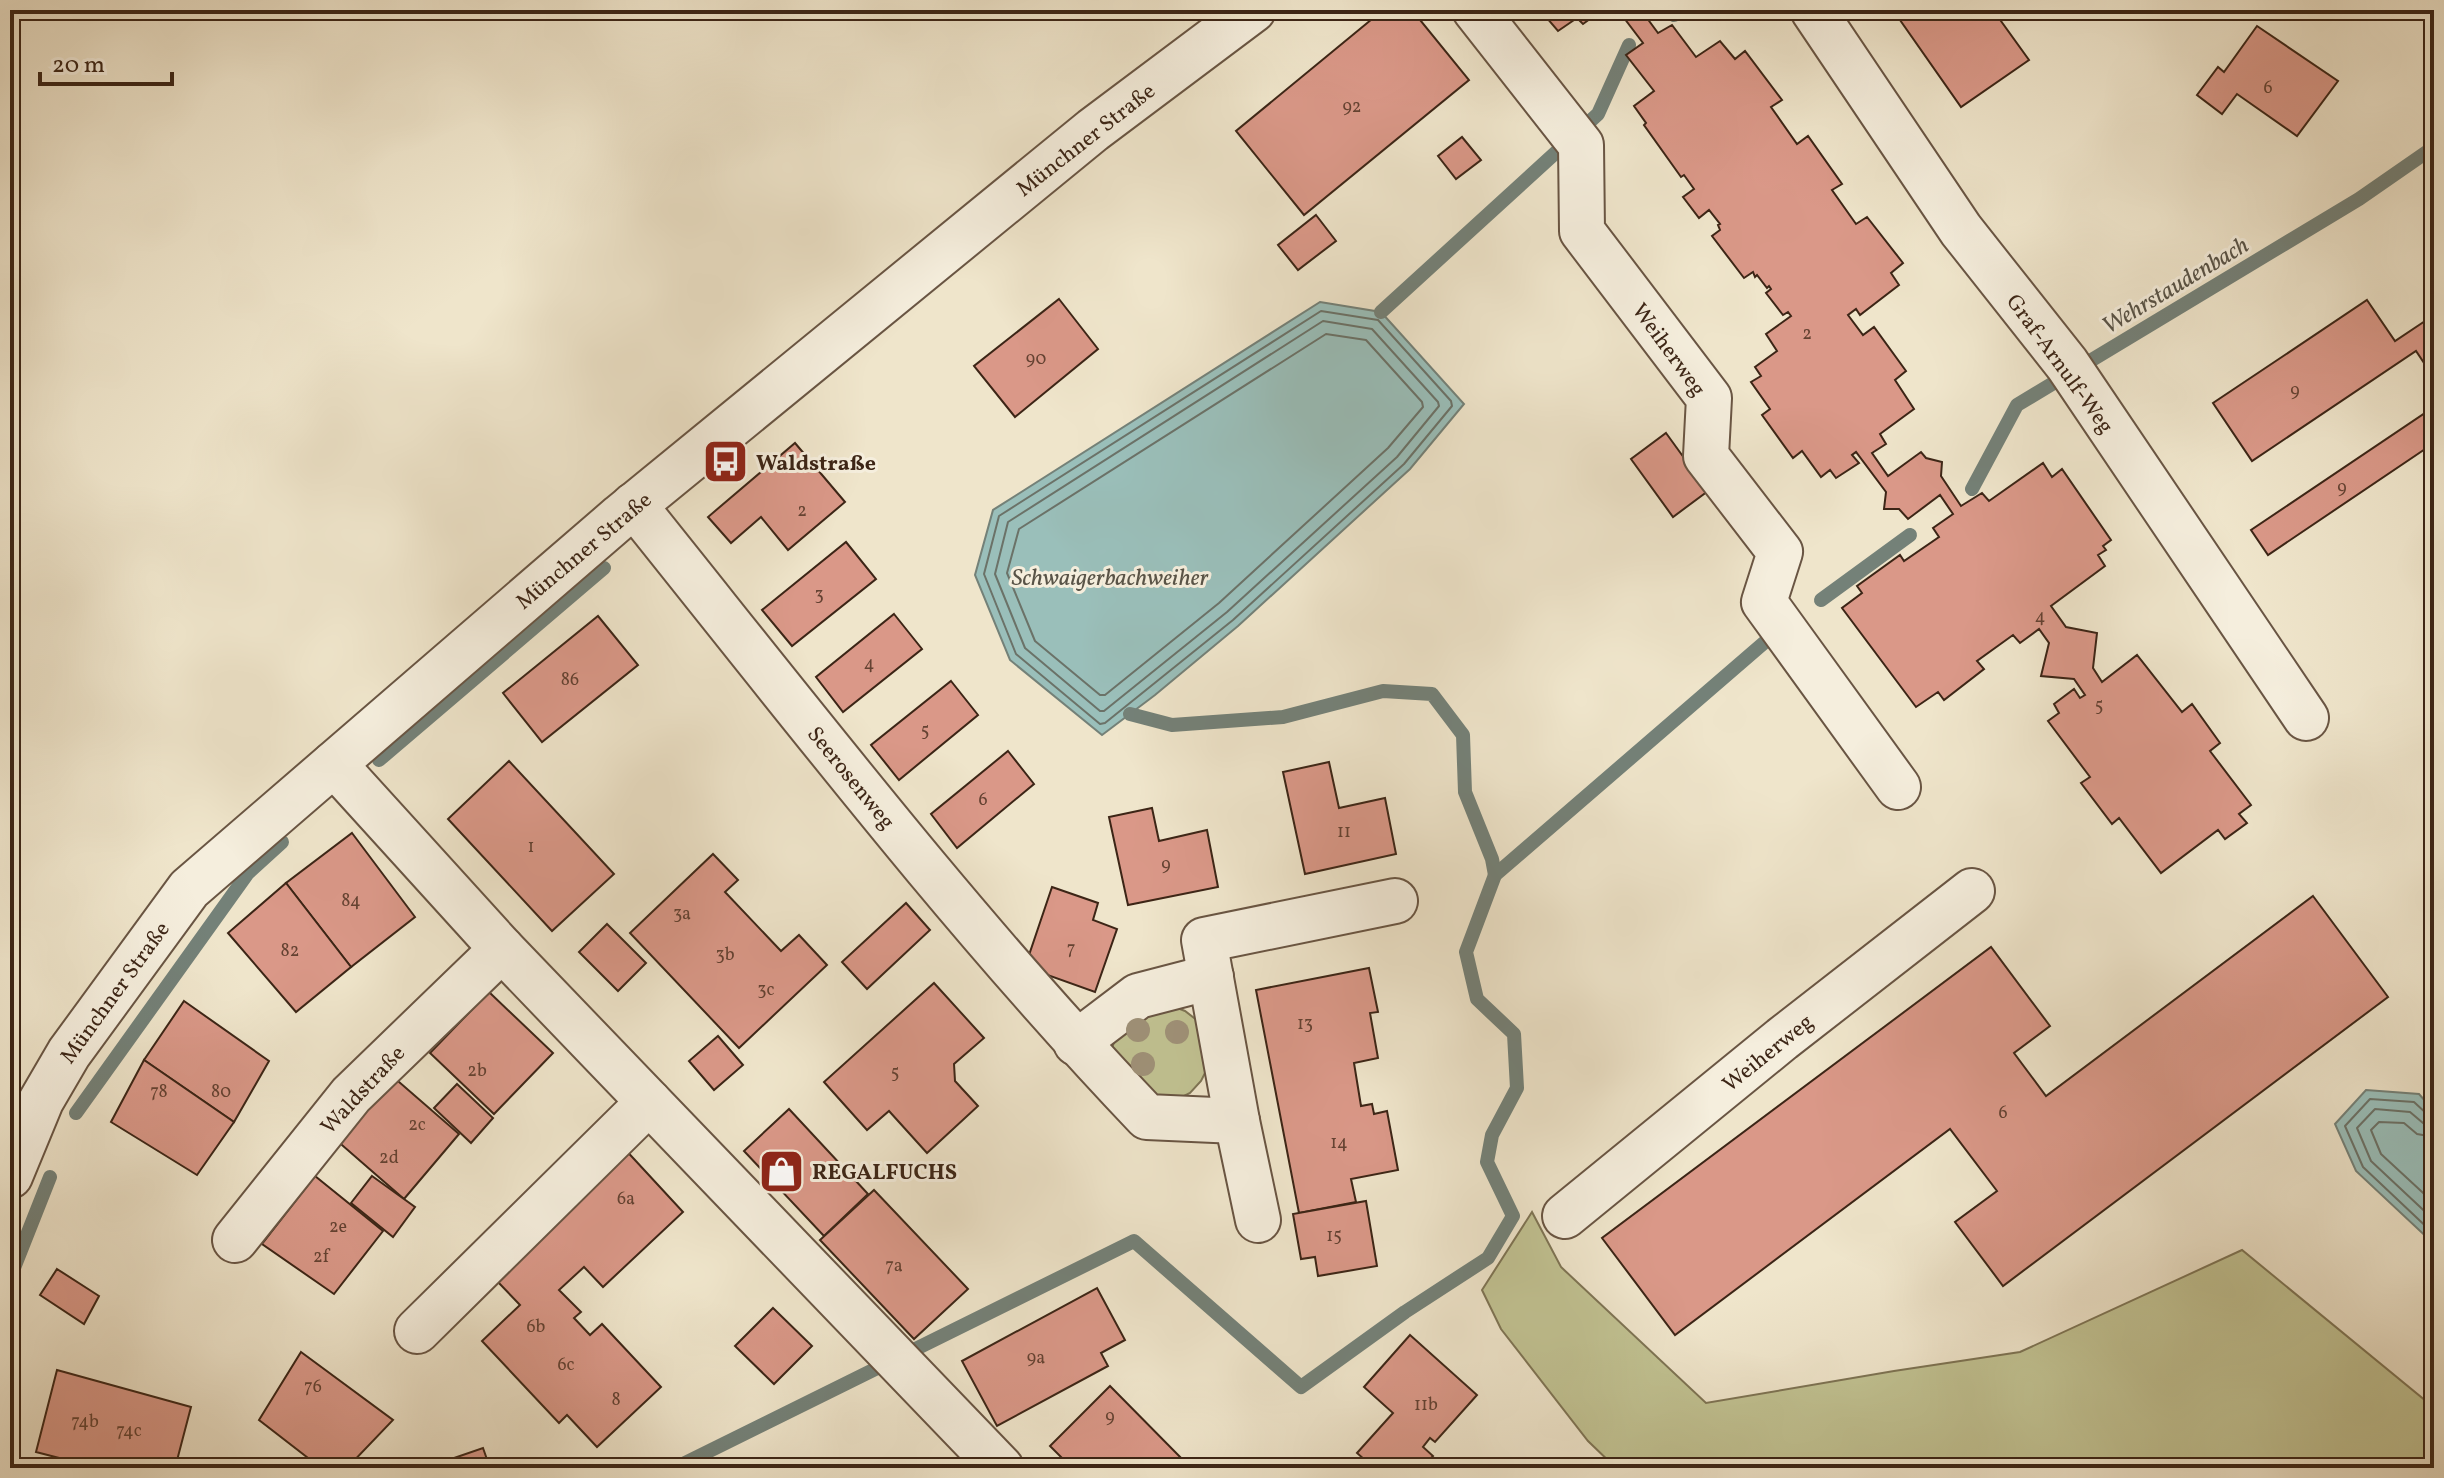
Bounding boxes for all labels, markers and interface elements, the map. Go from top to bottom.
scale bar [40,36,172,86]
text: 20 m [52,49,105,83]
house number: 6 [2263,76,2273,101]
street label: Münchner Straße [1010,77,1163,205]
house number: 92 [1342,95,1362,120]
water label: Wehrstaudenbach [2096,229,2256,344]
street label: Graf-Arnulf-Weg [1998,288,2120,441]
street label: Weiherweg [1624,297,1712,404]
house number: 2 [1802,322,1812,347]
house number: 90 [1026,347,1046,372]
house number: 9 [2290,379,2300,404]
bus stop icon: Waldstraße [701,438,749,486]
place label: Waldstraße [756,449,876,480]
house number: 9 [2337,476,2347,501]
street label: Münchner Straße [510,486,659,618]
house number: 2 [797,499,807,524]
water label: Schwaigerbachweiher [1012,562,1209,596]
house number: 3 [814,583,824,608]
house number: 4 [2035,605,2045,630]
house number: 4 [864,652,874,677]
house number: 86 [561,668,579,693]
house number: 5 [2095,694,2103,719]
house number: 5 [921,719,929,744]
street label: Seerosenweg [799,720,901,837]
house number: 6 [978,788,988,813]
house number: 11 [1337,820,1351,845]
house number: 1 [528,835,534,860]
house number: 9 [1161,853,1171,878]
house number: 84 [341,889,361,914]
house number: 3a [673,902,691,927]
street label: Münchner Straße [54,916,178,1071]
house number: 7 [1067,937,1075,962]
house number: 82 [281,939,299,964]
house number: 3b [715,943,735,968]
house number: 3c [757,978,775,1003]
street label: Weiherweg [1717,1008,1821,1100]
house number: 13 [1297,1012,1313,1037]
street label: Waldstraße [315,1039,413,1142]
house number: 2b [467,1059,487,1084]
house number: 5 [891,1061,899,1086]
house number: 78 [150,1080,168,1105]
house number: 80 [211,1080,231,1105]
house number: 6 [1998,1101,2008,1126]
house number: 2c [408,1113,426,1138]
house number: 14 [1330,1131,1348,1156]
house number: 2d [379,1146,399,1171]
shop icon: REGALFUCHS [757,1147,805,1195]
place label: REGALFUCHS [812,1158,957,1189]
house number: 6a [617,1187,635,1212]
house number: 2e [329,1215,347,1240]
house number: 15 [1326,1224,1342,1249]
house number: 2f [313,1245,331,1270]
house number: 7a [885,1254,903,1279]
house number: 6b [527,1315,546,1340]
house number: 9a [1027,1346,1045,1371]
house number: 6c [557,1353,575,1378]
house number: 76 [304,1375,322,1400]
house number: 8 [611,1388,621,1413]
house number: 11b [1414,1393,1438,1418]
house number: 9 [1105,1405,1115,1430]
house number: 74b [71,1410,99,1435]
house number: 74c [116,1419,142,1444]

